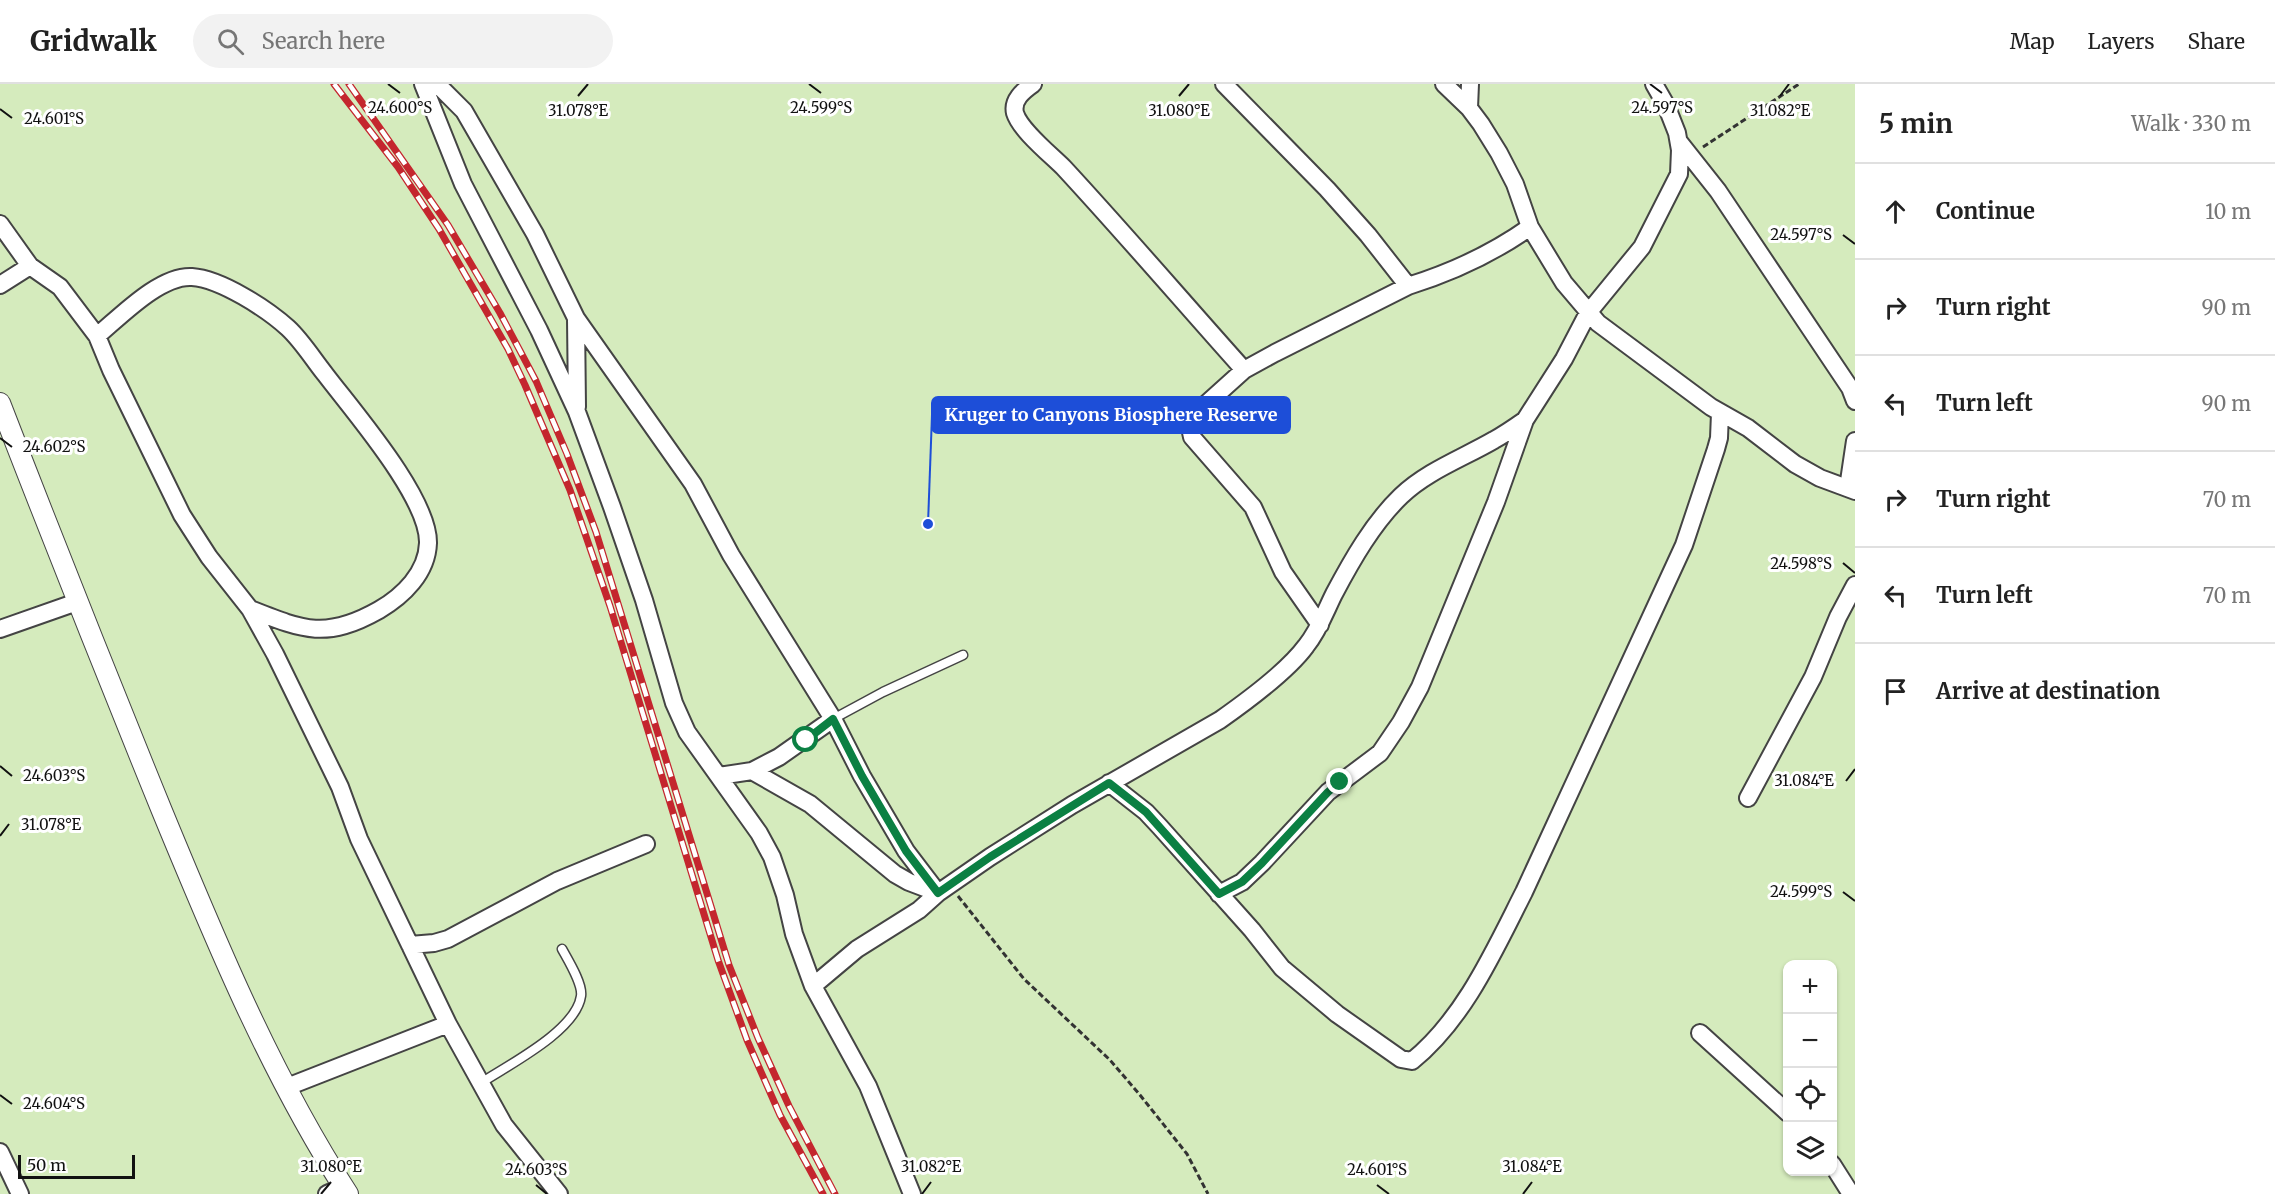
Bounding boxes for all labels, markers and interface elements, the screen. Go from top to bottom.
search box [193,14,613,68]
text: Gridwalk [30,23,157,59]
icon: search [214,25,247,58]
text: Search here [262,27,385,55]
text: Map [2010,28,2055,55]
text: Layers [2088,28,2155,55]
text: Share [2188,28,2245,55]
text: 24.600°S [368,98,432,117]
text: 24.599°S [790,98,852,117]
text: 24.597°S [1631,98,1693,117]
text: 31.078°E [548,101,608,120]
text: 31.080°E [1148,101,1210,120]
text: 31.082°E [1750,101,1811,120]
text: 5 min [1879,107,1953,140]
text: 24.601°S [24,109,84,128]
text: Walk · 330 m [2131,111,2251,136]
icon: ahead [1879,195,1912,228]
text: Continue [1936,197,2035,225]
text: 10 m [2205,199,2251,224]
text: 24.597°S [1770,225,1832,244]
icon: right [1879,291,1912,324]
text: Turn right [1936,293,2050,321]
text: 90 m [2201,295,2251,320]
icon: left [1879,387,1912,420]
text: Turn left [1936,389,2033,417]
text: 90 m [2201,391,2251,416]
callout: Kruger to Canyons Biosphere Reserve [932,397,1290,433]
text: Kruger to Canyons Biosphere Reserve [944,403,1278,426]
text: 24.602°S [23,437,85,456]
icon: right [1879,483,1912,516]
text: Turn right [1936,485,2050,513]
text: 70 m [2203,487,2251,512]
text: 24.598°S [1770,554,1832,573]
icon: left [1879,579,1912,612]
text: Turn left [1936,581,2033,609]
text: 70 m [2203,583,2251,608]
icon: arrive [1879,675,1912,708]
text: Arrive at destination [1936,677,2160,705]
route start [792,726,818,752]
text: 24.603°S [23,766,85,785]
route end [1326,768,1352,794]
text: 31.084°E [1774,771,1834,790]
text: 31.078°E [21,815,81,834]
text: 24.599°S [1770,882,1832,901]
map controls [1783,960,1837,1176]
button: + [1783,960,1837,1014]
button: − [1783,1014,1837,1068]
button: locate [1783,1068,1837,1122]
text: 24.604°S [23,1094,85,1113]
button: layers [1783,1122,1837,1176]
scale bar [18,1152,135,1180]
text: 50 m [27,1155,66,1175]
text: 31.080°E [300,1157,362,1176]
text: 31.082°E [901,1157,962,1176]
text: 31.084°E [1502,1157,1562,1176]
text: 24.603°S [505,1160,567,1179]
text: 24.601°S [1347,1160,1407,1179]

